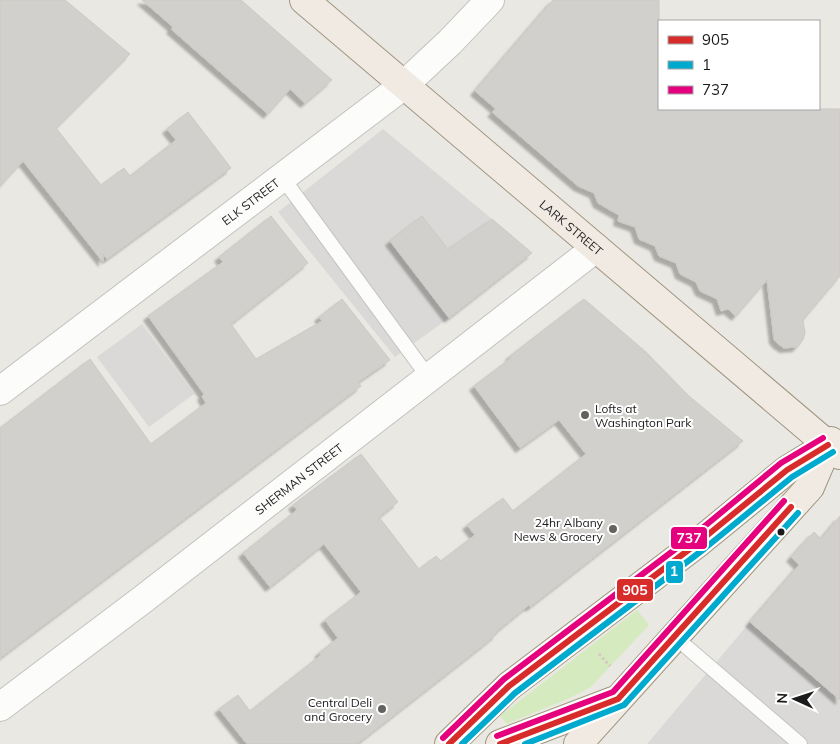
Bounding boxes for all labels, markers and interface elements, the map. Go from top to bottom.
legend [658,20,820,110]
text: 905 [702,30,729,49]
text: 1 [702,55,711,74]
text: 737 [702,80,729,99]
street label: ELK STREET [218,174,283,228]
street label: LARK STREET [537,196,607,259]
place label: Lofts at Washington Park [595,401,692,430]
marker: Lofts at Washington Park [579,409,591,421]
street label: SHERMAN STREET [252,439,346,517]
place label: 24hr Albany News & Grocery [514,515,604,544]
marker: 24hr Albany News & Grocery [607,523,619,535]
line badge: 737 [670,526,708,550]
unlabelled marker [776,527,786,537]
text: 737 [676,529,702,547]
line badge: 1 [665,560,684,584]
text: 1 [670,562,678,580]
line badge: 905 [616,578,654,602]
text: 905 [622,581,648,599]
north arrow [770,674,820,724]
text: N [773,693,791,704]
place label: Central Deli and Grocery [304,695,373,724]
marker: Central Deli and Grocery [376,703,388,715]

